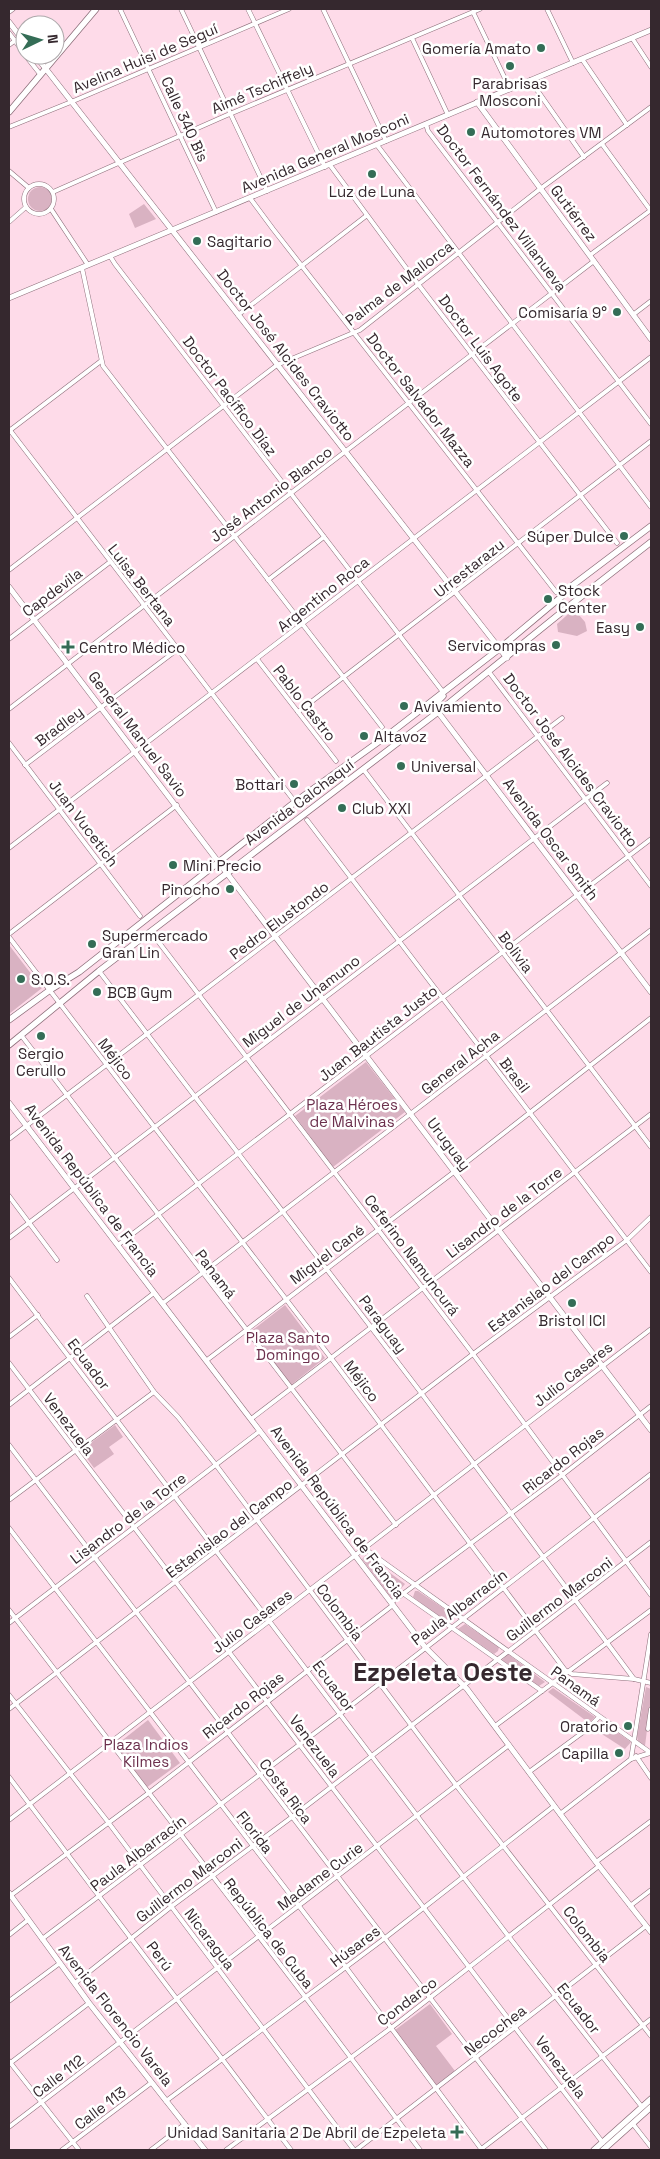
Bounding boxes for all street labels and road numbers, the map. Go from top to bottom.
street label: Avelina Huisi de Seguí [70,19,221,97]
street label: Aimé Tschiffely [208,58,316,118]
street label: Calle 340 Bis [157,73,213,165]
street label: Avenida General Mosconi [238,109,412,197]
street label: Doctor Fernández Villanueva [433,120,571,296]
street label: Gutiérrez [547,181,601,245]
street label: Palma de Mallorca [341,236,457,330]
street label: Doctor José Alcides Craviotto [213,265,359,445]
street label: Doctor Luis Agote [434,291,528,405]
street label: Doctor Salvador Mazza [363,329,480,471]
street label: Doctor Pacífico Díaz [179,332,281,460]
street label: José Antonio Blanco [206,442,336,546]
street label: Urrestarazu [430,535,508,601]
street label: Luisa Bertana [104,540,180,630]
street label: Argentino Roca [273,552,373,636]
street label: Capdevila [18,563,86,621]
street label: Pablo Castro [269,661,341,745]
street label: General Manuel Savio [84,667,192,801]
street label: Doctor José Alcides Craviotto [499,669,643,851]
street label: Bradley [31,702,87,750]
street label: Avenida Calchaquí [241,755,358,849]
street label: Avenida Oscar Smith [499,774,603,904]
street label: Juan Vucetich [45,776,123,870]
street label: Pedro Elustondo [226,877,332,963]
street label: Bolivia [494,928,538,977]
street label: Miguel de Unamuno [238,951,364,1051]
street label: Juan Bautista Justo [315,981,441,1085]
street label: General Acha [417,1025,503,1099]
street label: Méjico [94,1034,138,1084]
street label: Brasil [496,1054,534,1096]
street label: Avenida República de Francia [21,1100,163,1280]
street label: Uruguay [423,1114,475,1174]
street label: Lisandro de la Torre [442,1162,566,1262]
street label: Ceferino Namuncurá [360,1191,464,1320]
street label: Miguel Cané [286,1220,368,1288]
street label: Estanislao del Campo [484,1228,618,1336]
street label: Panamá [191,1246,241,1303]
street label: Paraguay [355,1291,411,1357]
street label: Ecuador [63,1334,115,1394]
street label: Julio Casares [530,1337,616,1411]
street label: Méjico [340,1356,384,1406]
street label: Venezuela [39,1389,99,1459]
street label: Avenida República de Francia [267,1422,409,1602]
street label: Ricardo Rojas [519,1422,607,1498]
street label: Lisandro de la Torre [66,1468,190,1568]
street label: Estanislao del Campo [162,1474,296,1582]
street label: Guillermo Marconi [502,1553,616,1645]
street label: Paula Albarracín [407,1565,511,1649]
street label: Colombia [312,1580,368,1645]
street label: Julio Casares [208,1585,296,1657]
street label: Ecuador [308,1656,360,1716]
street label: Panamá [547,1662,605,1711]
street label: Ricardo Rojas [199,1667,287,1743]
street label: Venezuela [285,1711,345,1781]
street label: Costa Rica [255,1755,317,1828]
street label: Florida [233,1807,278,1857]
street label: Paula Albarracín [86,1811,190,1895]
street label: Guillermo Marconi [132,1834,246,1926]
street label: Madame Curie [273,1838,367,1914]
street label: República de Cuba [220,1874,318,1992]
street label: Colombia [559,1902,615,1966]
street label: Nicaragua [181,1904,240,1974]
street label: Húsares [326,1921,384,1971]
street label: Perú [143,1937,177,1975]
street label: Avenida Florencio Varela [55,1940,178,2090]
street label: Condarco [373,1972,441,2030]
street label: Ecuador [553,1979,605,2038]
street label: Necochea [460,2000,530,2059]
street label: Venezuela [531,2032,591,2102]
street label: Calle 112 [28,2050,88,2102]
street label: Calle 113 [70,2082,130,2134]

